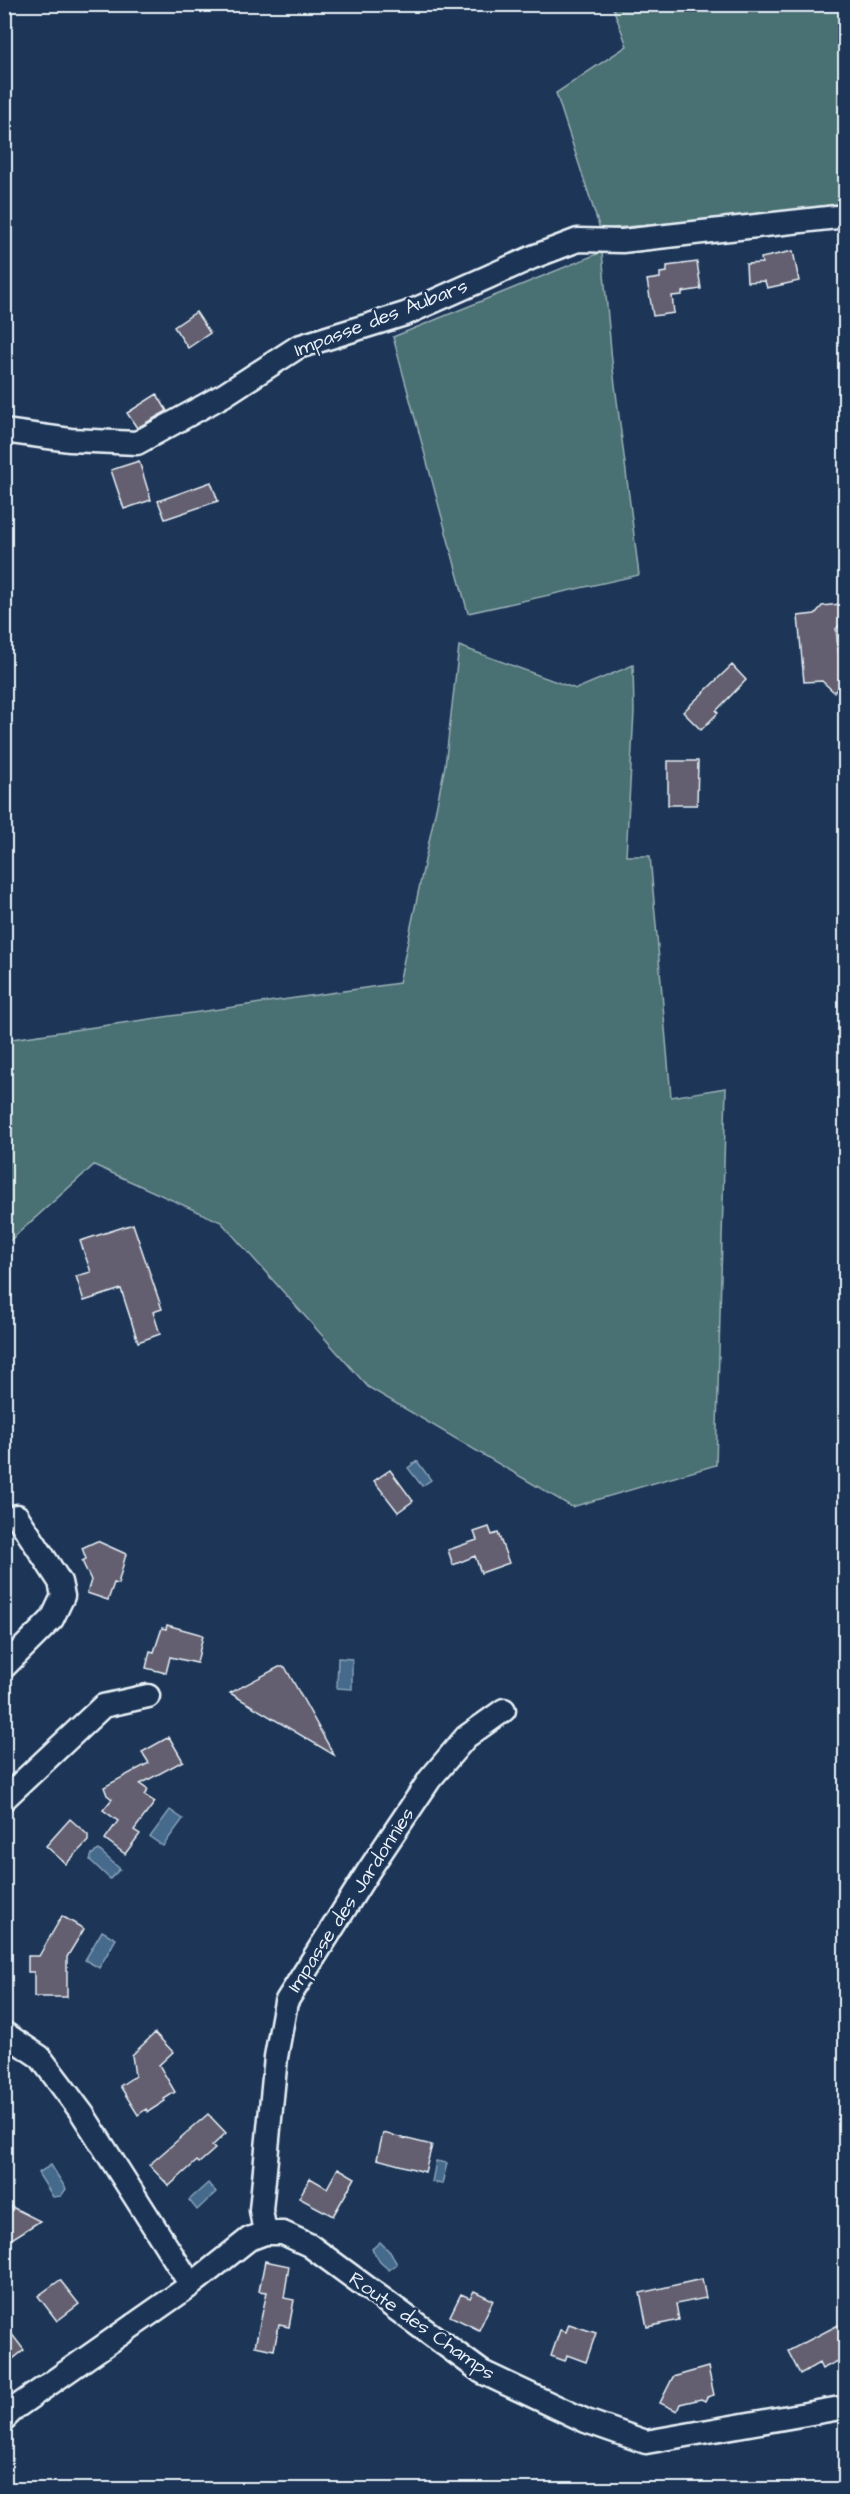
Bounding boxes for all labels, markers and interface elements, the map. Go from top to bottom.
street label: Impasse des Aubars [290,272,472,364]
street label: Impasse des Jardonnies [281,1802,421,1998]
street label: Route des Champs [343,2265,501,2387]

